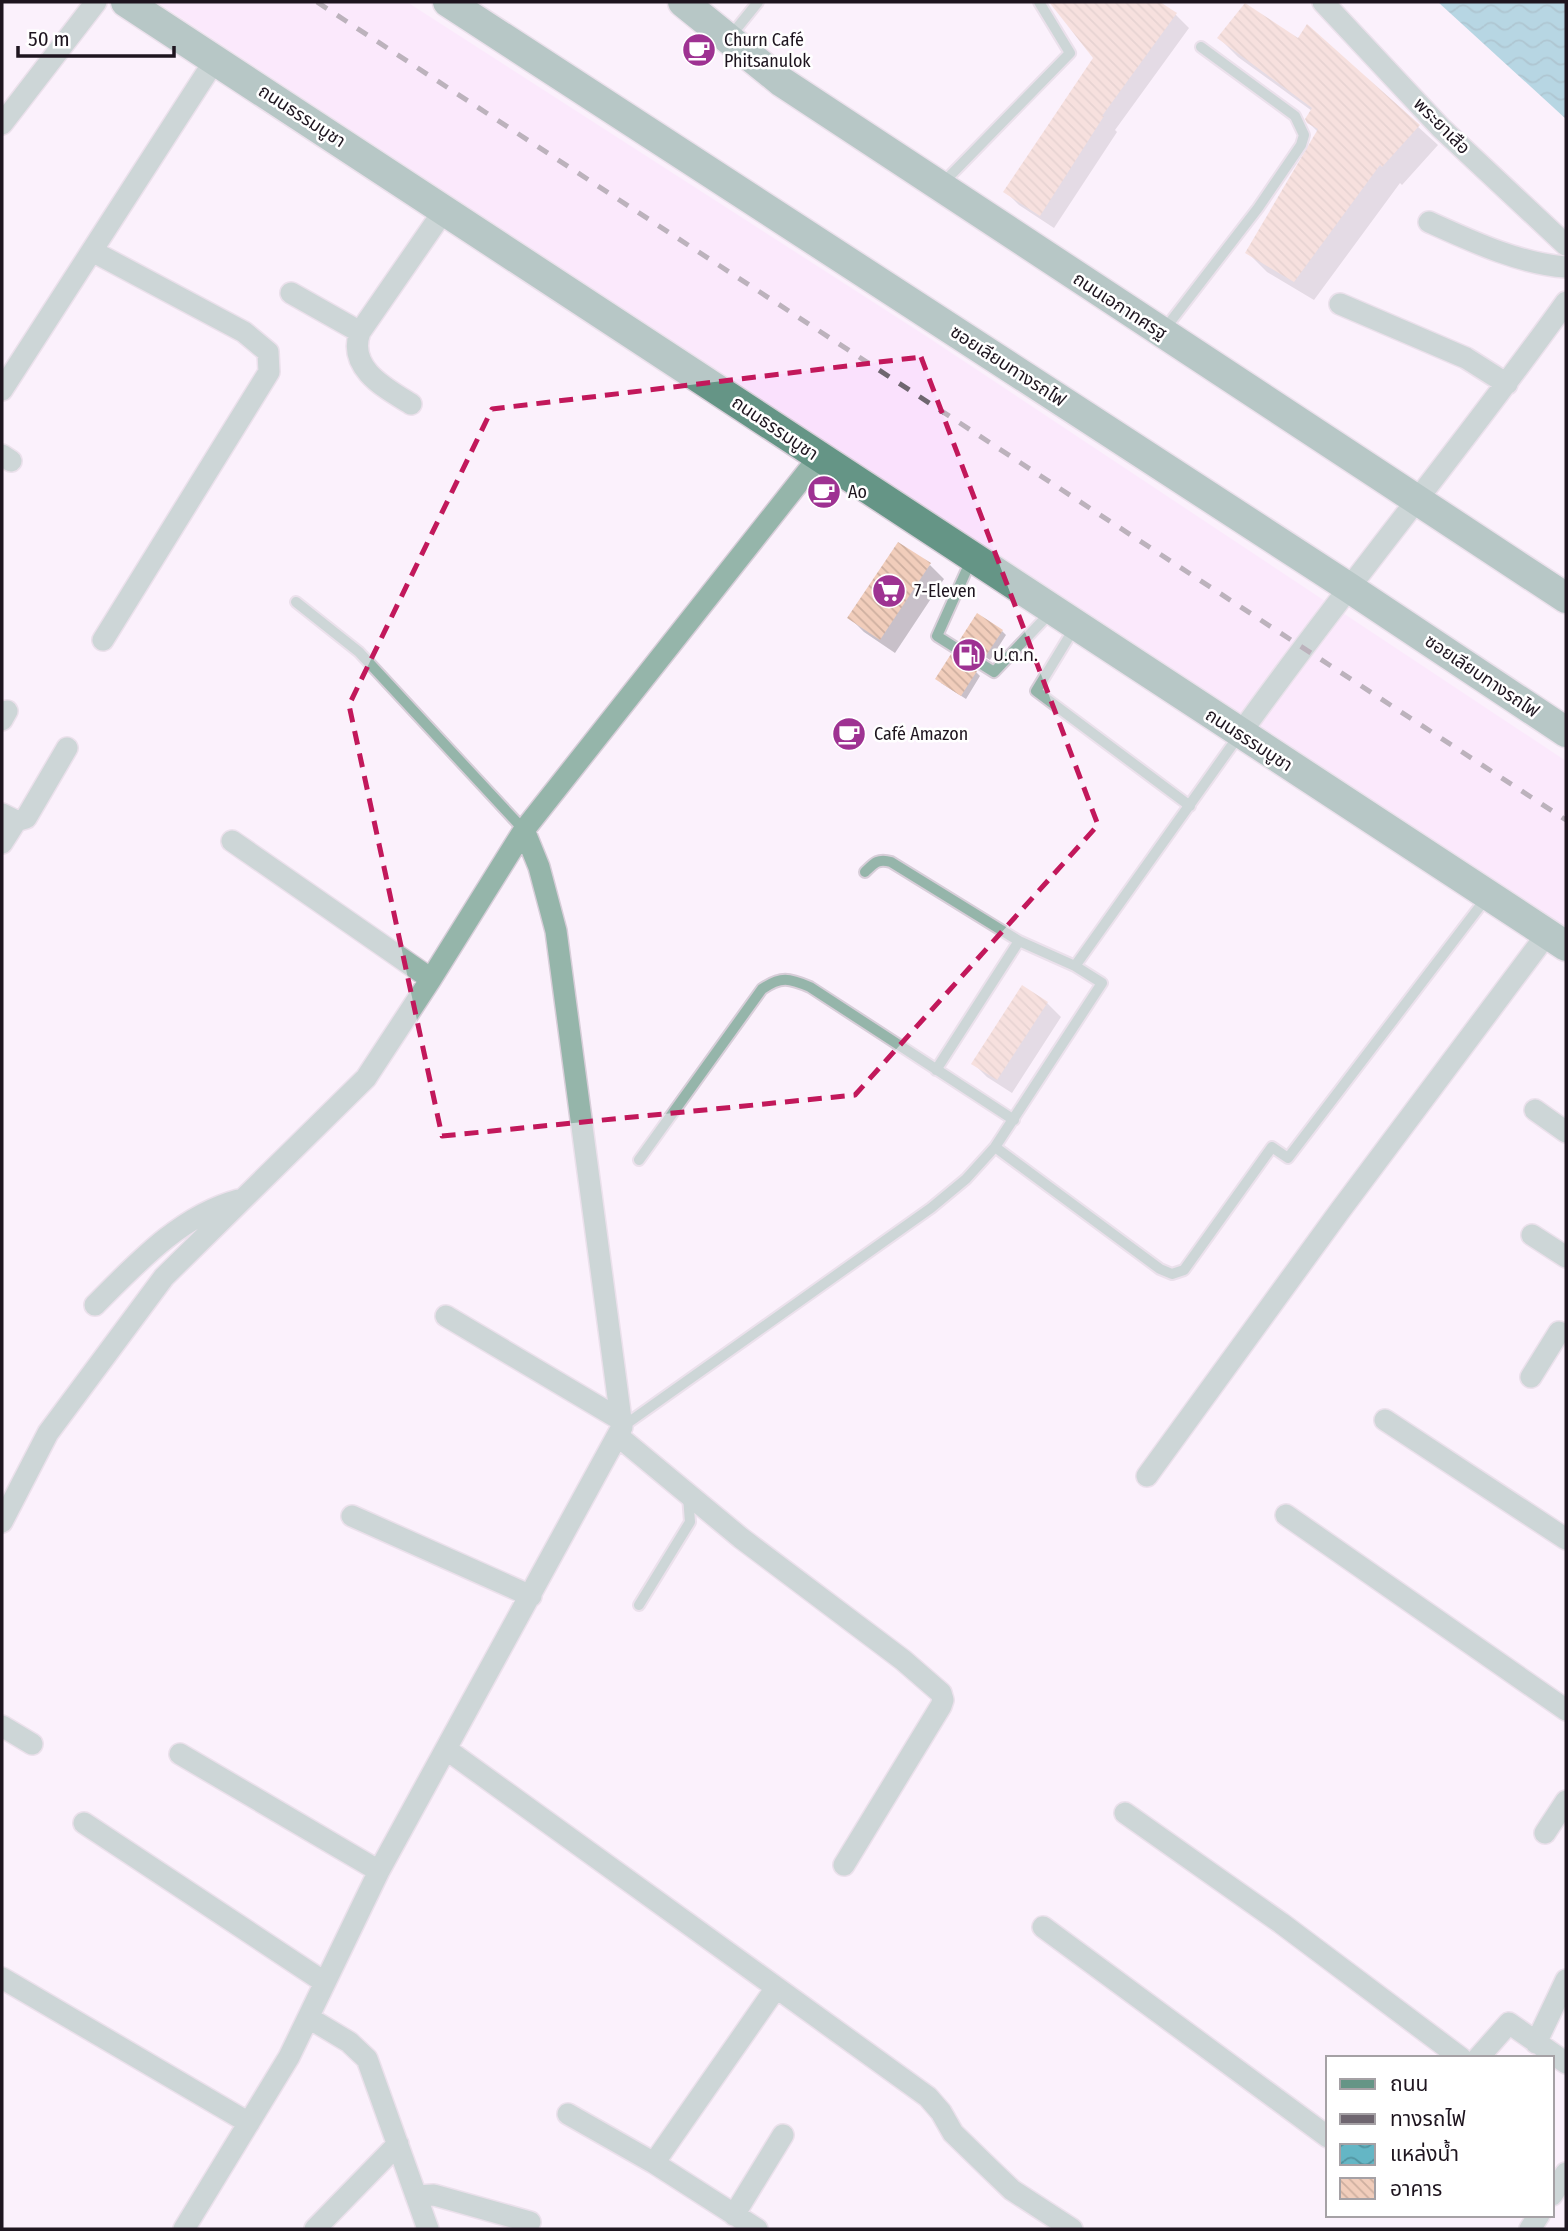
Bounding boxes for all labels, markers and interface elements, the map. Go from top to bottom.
scale bar [18,14,173,58]
text: 50 m [28,26,70,52]
place label: Churn Café Phitsanulok [724,29,811,72]
cafe icon: Churn Café Phitsanulok [680,31,718,69]
street label: ถนนธรรมบูชา [254,80,350,153]
street label: พระยาเสือ [1409,93,1475,159]
street label: ถนนเอกาทศรฐ [1069,268,1171,345]
street label: ซอยเลียบทางรถไฟ [946,321,1070,411]
street label: ถนนธรรมบูชา [727,391,822,466]
cafe icon: Ao [805,473,843,511]
place label: Ao [848,481,867,503]
supermarket icon: 7-Eleven [870,572,908,610]
place label: 7-Eleven [914,580,976,602]
street label: ซอยเลียบทางรถไฟ [1421,630,1543,722]
fuel station icon: ป.ต.ท. [950,636,988,674]
place label: ป.ต.ท. [993,644,1038,666]
street label: ถนนธรรมบูชา [1201,704,1297,777]
cafe icon: Café Amazon [830,715,868,753]
place label: Café Amazon [874,723,968,745]
legend [1326,2056,1554,2217]
text: ถนน [1390,2071,1428,2097]
text: ทางรถไฟ [1390,2106,1466,2132]
text: แหล่งน้ำ [1390,2139,1459,2167]
text: อาคาร [1390,2176,1442,2202]

